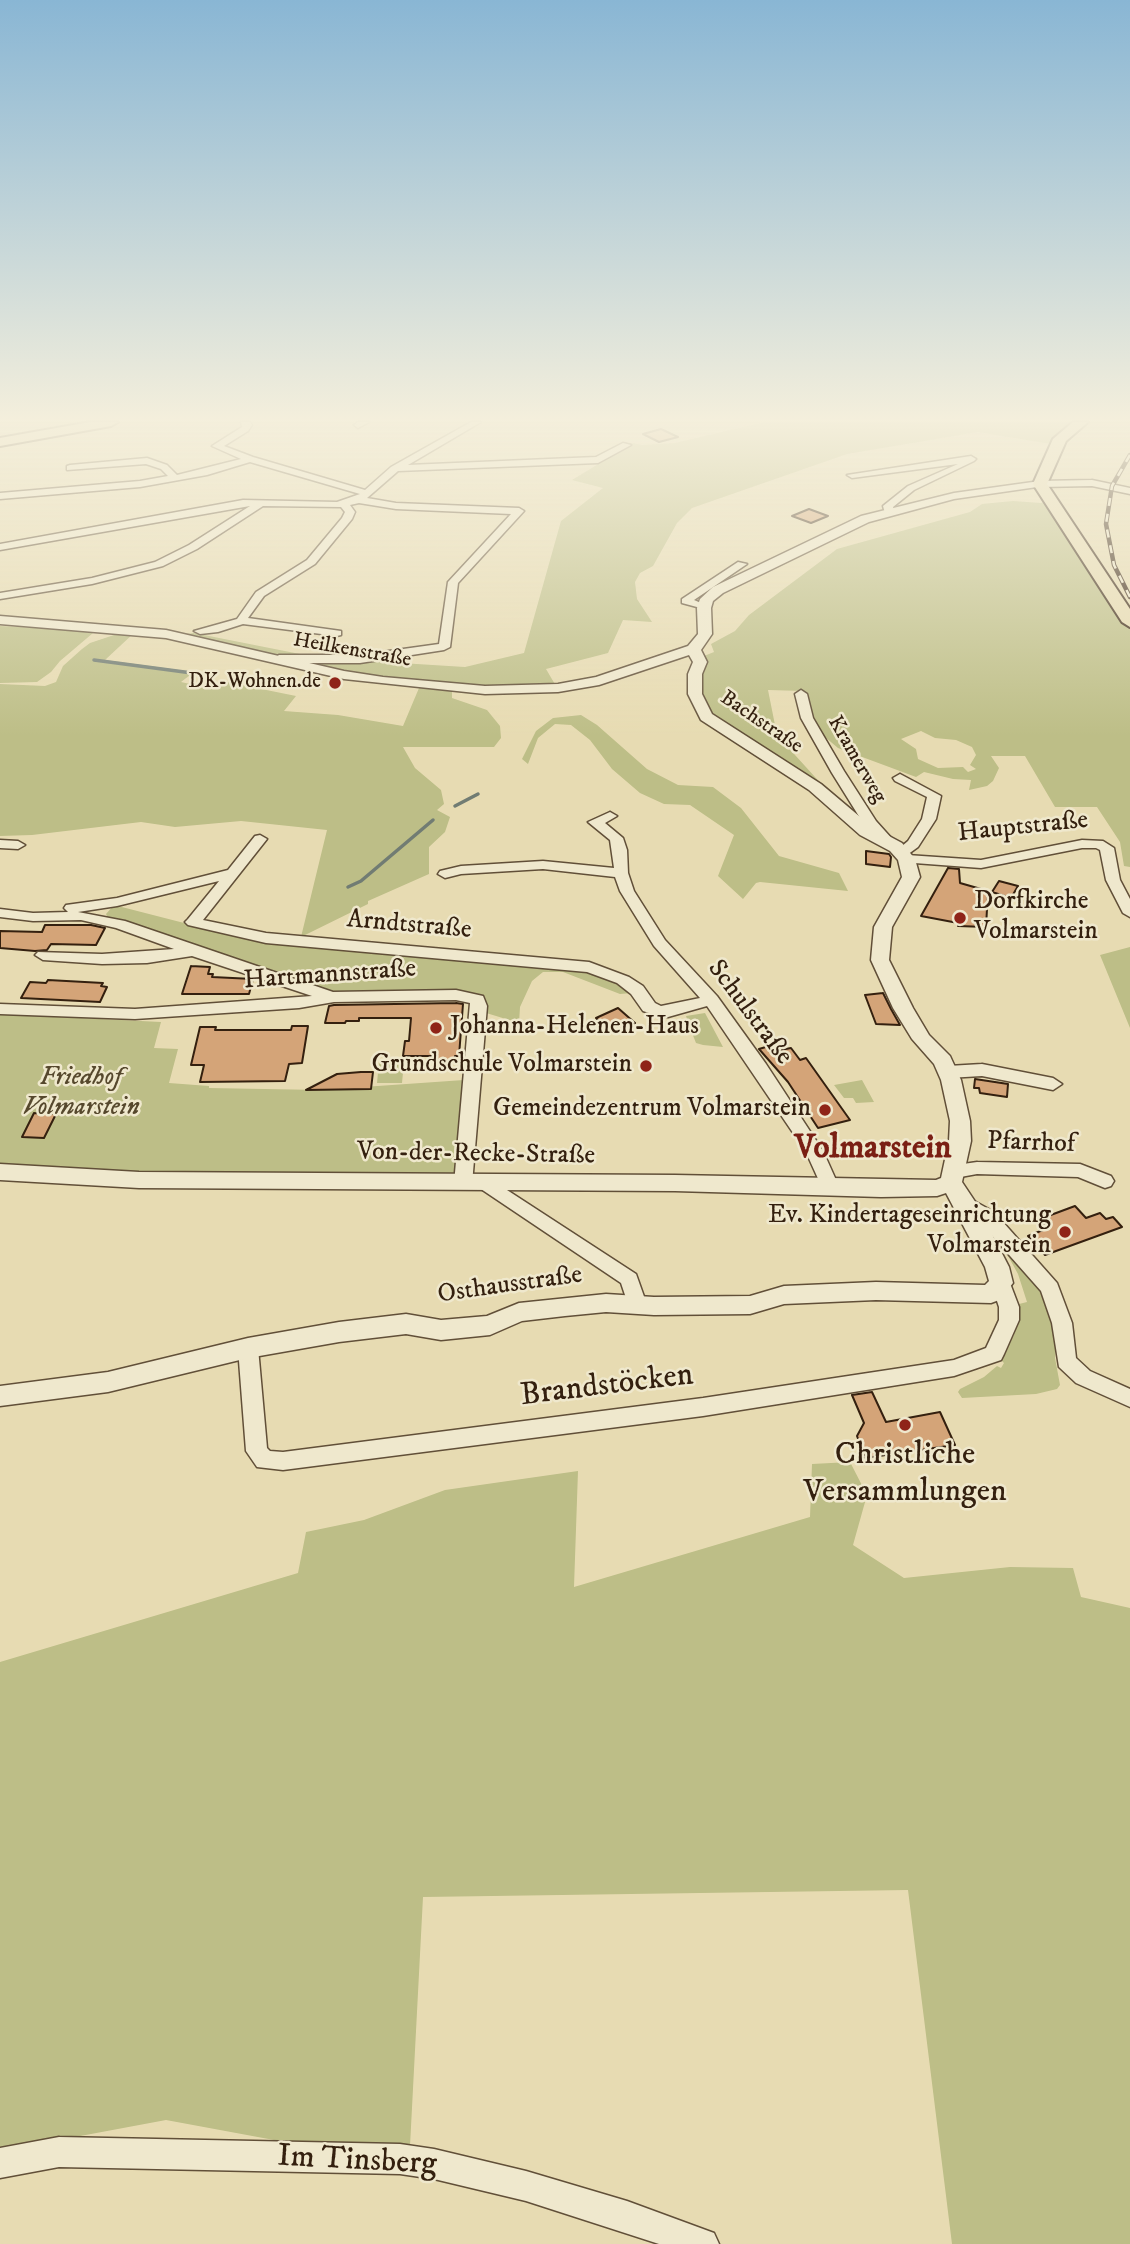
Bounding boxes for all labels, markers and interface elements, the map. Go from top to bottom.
street label: Heilkenstraße [291,628,413,674]
place label: DK-Wohnen.de [188,670,321,696]
marker: DK-Wohnen.de [327,675,343,691]
street label: Bachstraße [715,686,807,760]
street label: Kramerweg [821,712,891,808]
street label: Hauptstraße [956,806,1090,850]
place label: Dorfkirche Volmarstein [974,887,1098,948]
street label: Arndtstraße [345,905,473,947]
marker: Dorfkirche Volmarstein [952,910,968,926]
street label: Hartmannstraße [243,954,417,998]
street label: Schulstraße [700,955,798,1071]
place label: Johanna-Helenen-Haus [450,1012,699,1044]
marker: Johanna-Helenen-Haus [428,1020,444,1036]
place label: Grundschule Volmarstein [371,1050,632,1082]
marker: Grundschule Volmarstein [638,1058,654,1074]
park label: Friedhof Volmarstein [22,1063,140,1124]
place label: Gemeindezentrum Volmarstein [493,1094,811,1126]
marker: Gemeindezentrum Volmarstein [817,1102,833,1118]
street label: Pfarrhof [986,1127,1076,1161]
district label: Volmarstein [794,1130,952,1170]
street label: Von-der-Recke-Straße [357,1137,595,1173]
place label: Ev. Kindertageseinrichtung Volmarstein [768,1201,1051,1262]
marker: Ev. Kindertageseinrichtung Volmarstein [1057,1224,1073,1240]
street label: Osthausstraße [436,1260,584,1312]
street label: Brandstöcken [518,1357,696,1417]
marker: Christliche Versammlungen [897,1417,913,1433]
place label: Christliche Versammlungen [803,1437,1007,1512]
street label: Im Tinsberg [276,2139,438,2185]

